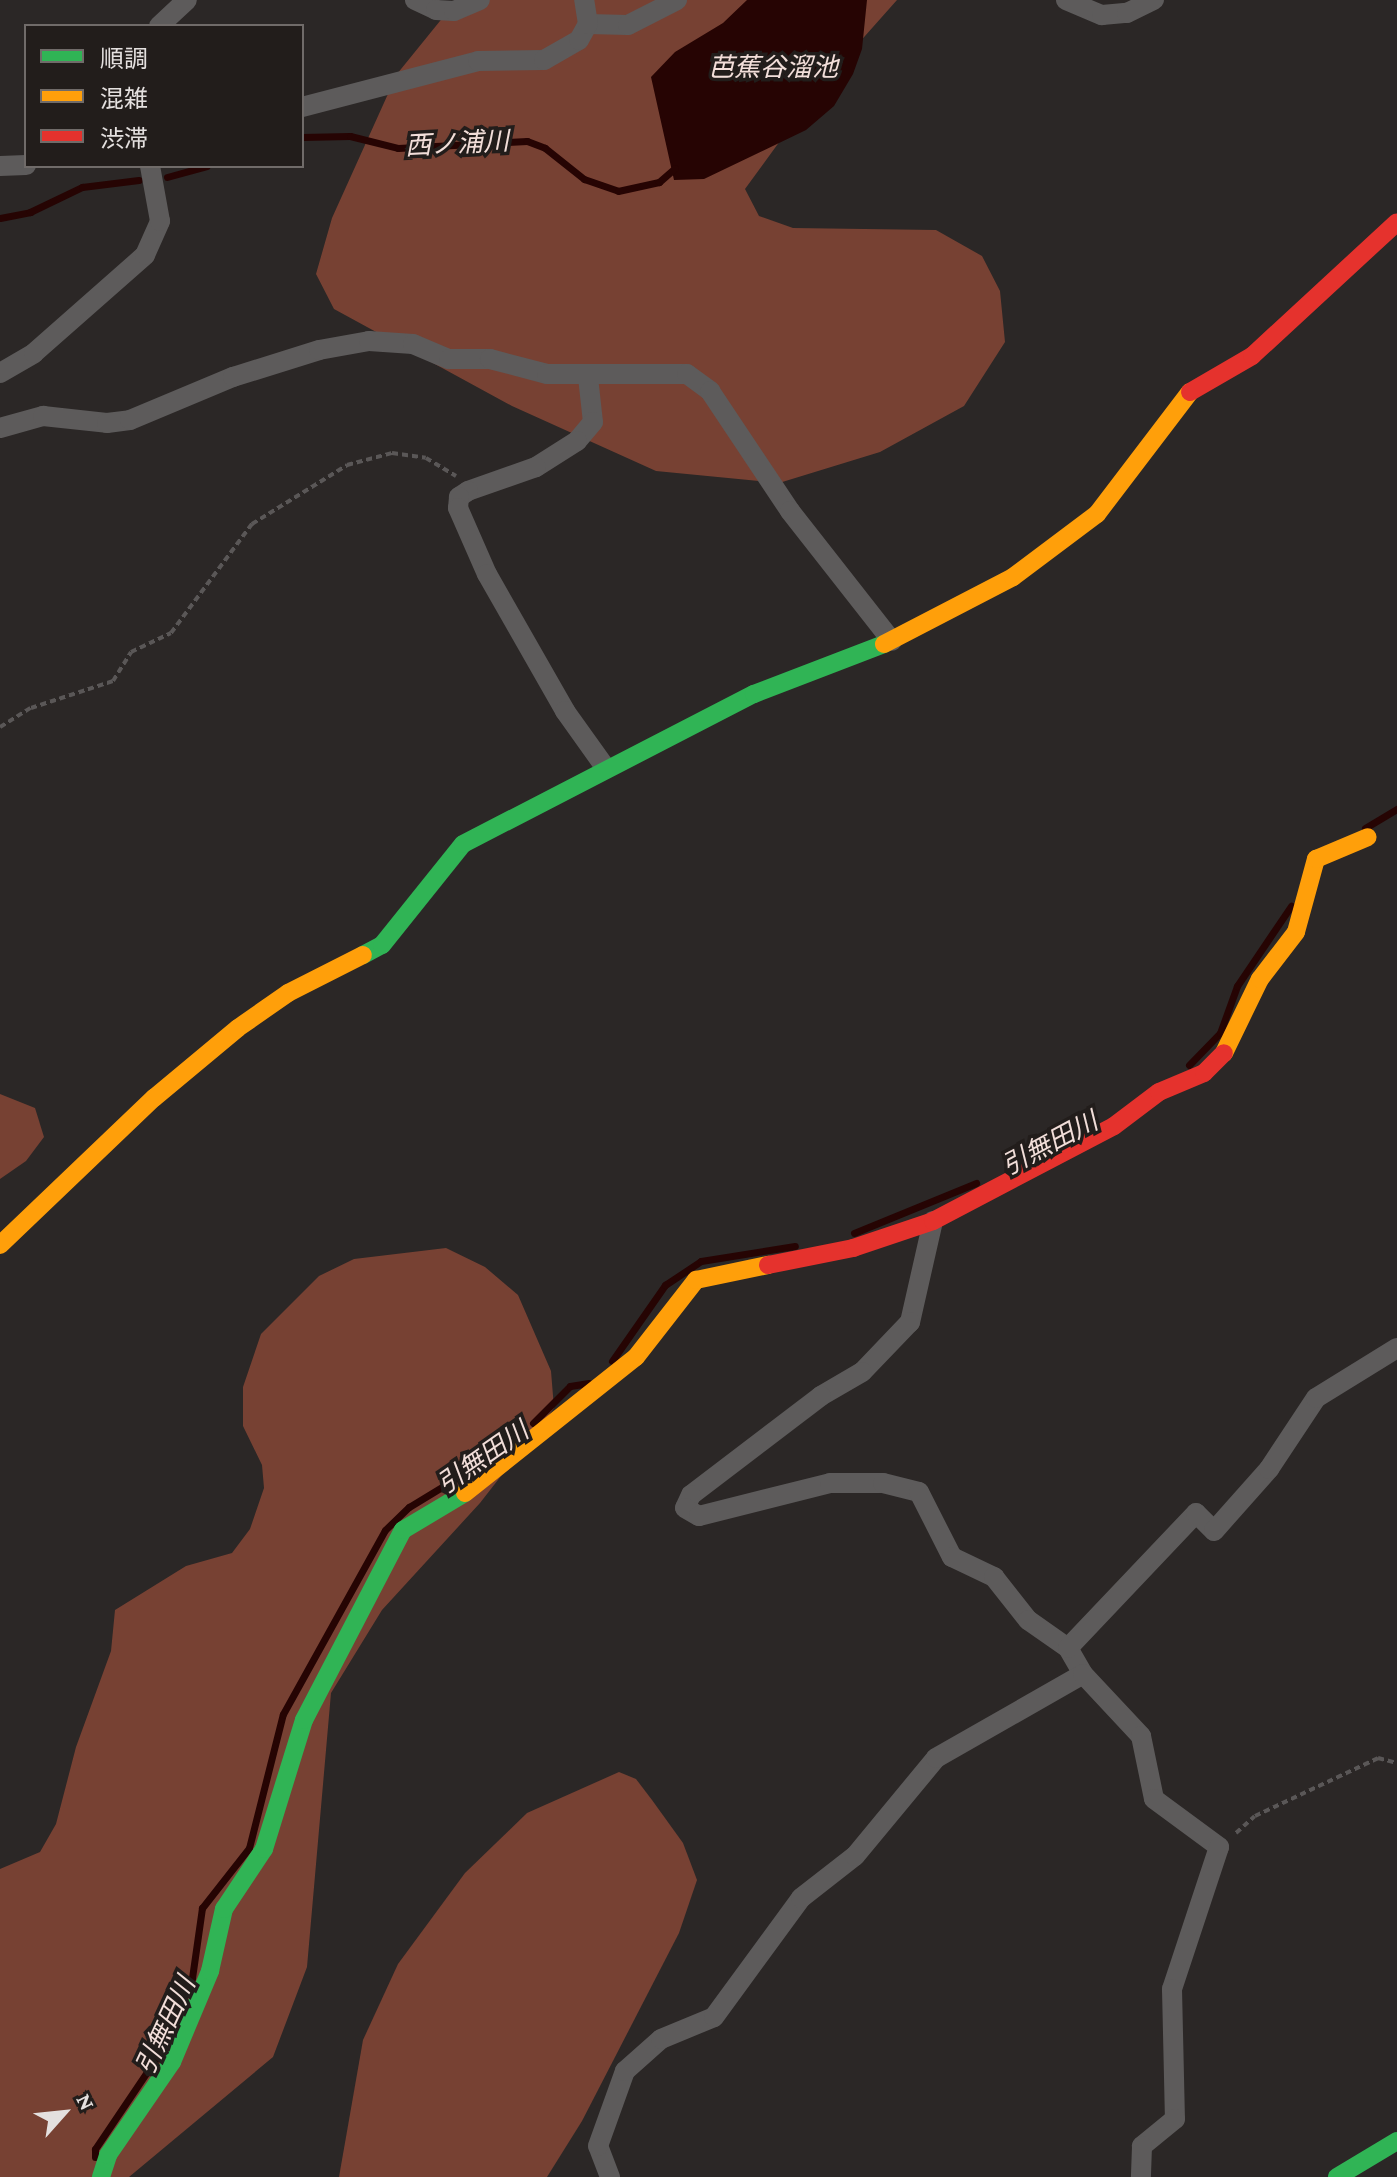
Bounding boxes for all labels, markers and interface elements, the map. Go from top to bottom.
legend [24,24,304,168]
text: 順調 [100,45,148,72]
water label: 芭蕉谷溜池 [708,52,838,84]
text: 混雑 [100,85,148,112]
text: 渋滞 [100,125,148,152]
water label: 西ノ浦川 [404,126,510,162]
water label: 引無田川 [997,1106,1103,1182]
water label: 引無田川 [431,1415,535,1501]
water label: 引無田川 [130,1972,202,2080]
north arrow [24,2073,104,2153]
text: N [71,2090,100,2114]

